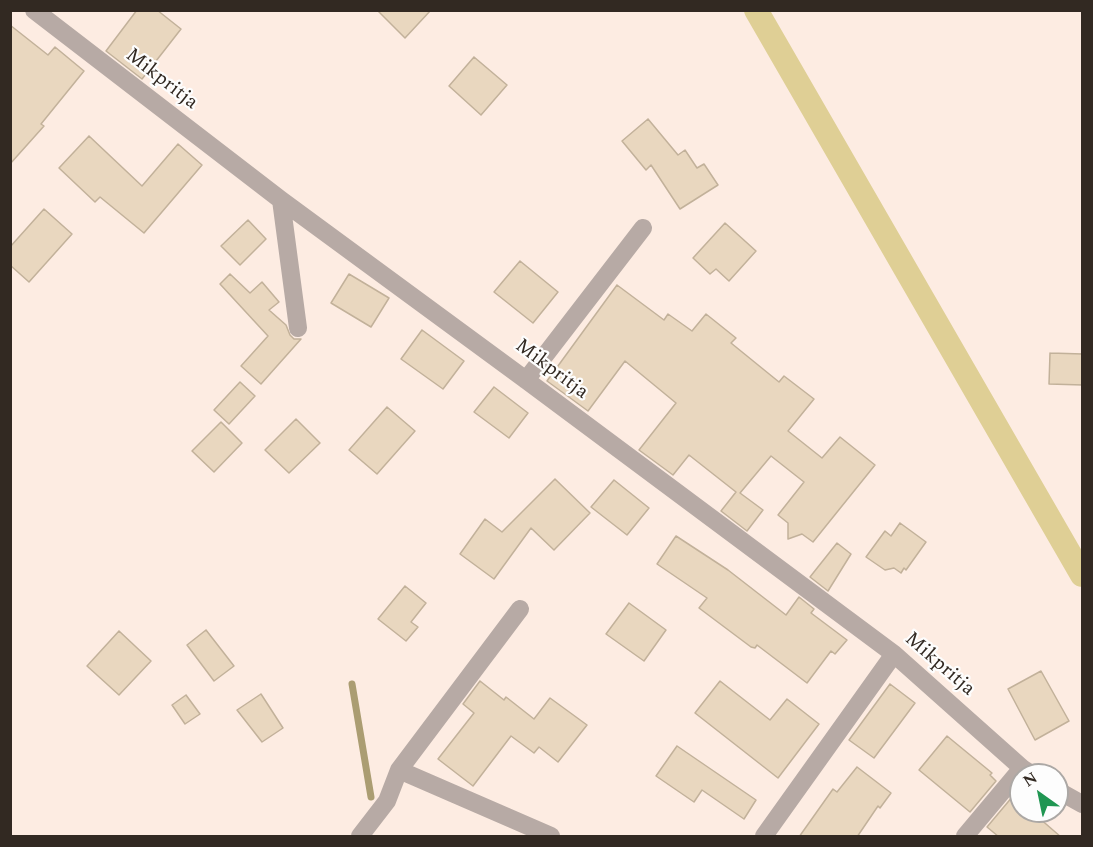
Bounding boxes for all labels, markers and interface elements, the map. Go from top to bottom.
street label: Mikpritja [120,44,202,116]
street label: Mikpritja [510,335,592,405]
street label: Mikpritja [899,628,979,702]
north arrow [1009,763,1069,823]
text: N [1018,766,1042,793]

